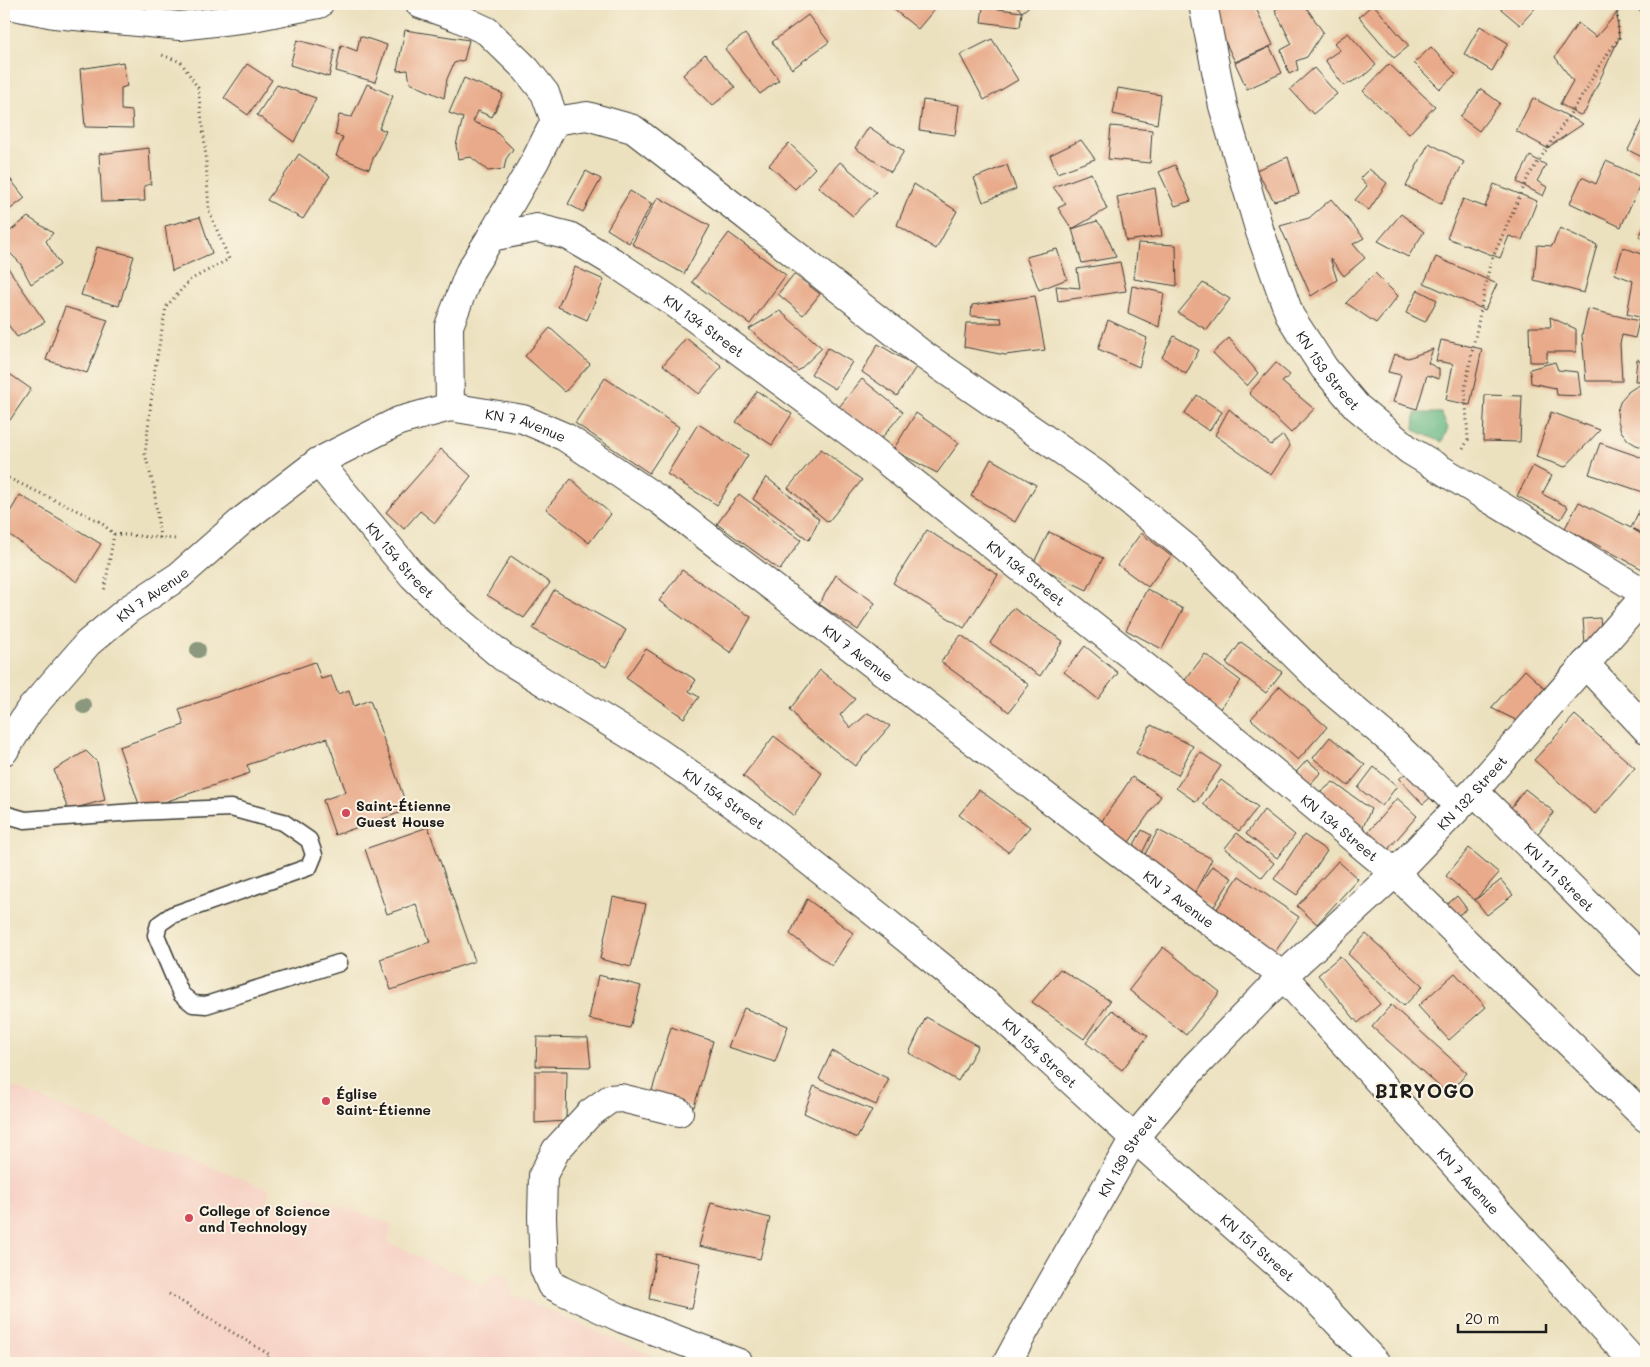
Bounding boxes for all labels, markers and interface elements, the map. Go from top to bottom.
street label: KN 134 Street [661,289,748,361]
street label: KN 153 Street [1292,327,1365,414]
street label: KN 7 Avenue [484,403,569,446]
street label: KN 154 Street [362,518,439,602]
street label: KN 134 Street [983,535,1070,609]
street label: KN 7 Avenue [112,562,193,626]
street label: KN 7 Avenue [819,620,898,686]
street label: KN 132 Street [1432,751,1511,834]
street label: KN 154 Street [680,763,769,833]
street label: KN 134 Street [1297,789,1383,865]
place label: Saint-Étienne Guest House [356,796,451,831]
marker: Saint-Étienne Guest House [340,807,352,819]
street label: KN 111 Street [1521,837,1599,915]
street label: KN 7 Avenue [1140,865,1218,932]
street label: KN 154 Street [999,1013,1082,1091]
district label: BIRYOGO [1375,1078,1475,1103]
place label: Église Saint-Étienne [336,1084,431,1119]
marker: Église Saint-Étienne [320,1095,332,1107]
street label: KN 139 Street [1093,1110,1160,1200]
street label: KN 7 Avenue [1434,1143,1504,1218]
place label: College of Science and Technology [199,1201,330,1236]
street label: KN 151 Street [1217,1209,1299,1285]
marker: College of Science and Technology [183,1212,195,1224]
scale bar [1458,1302,1545,1334]
text: 20 m [1465,1308,1499,1328]

